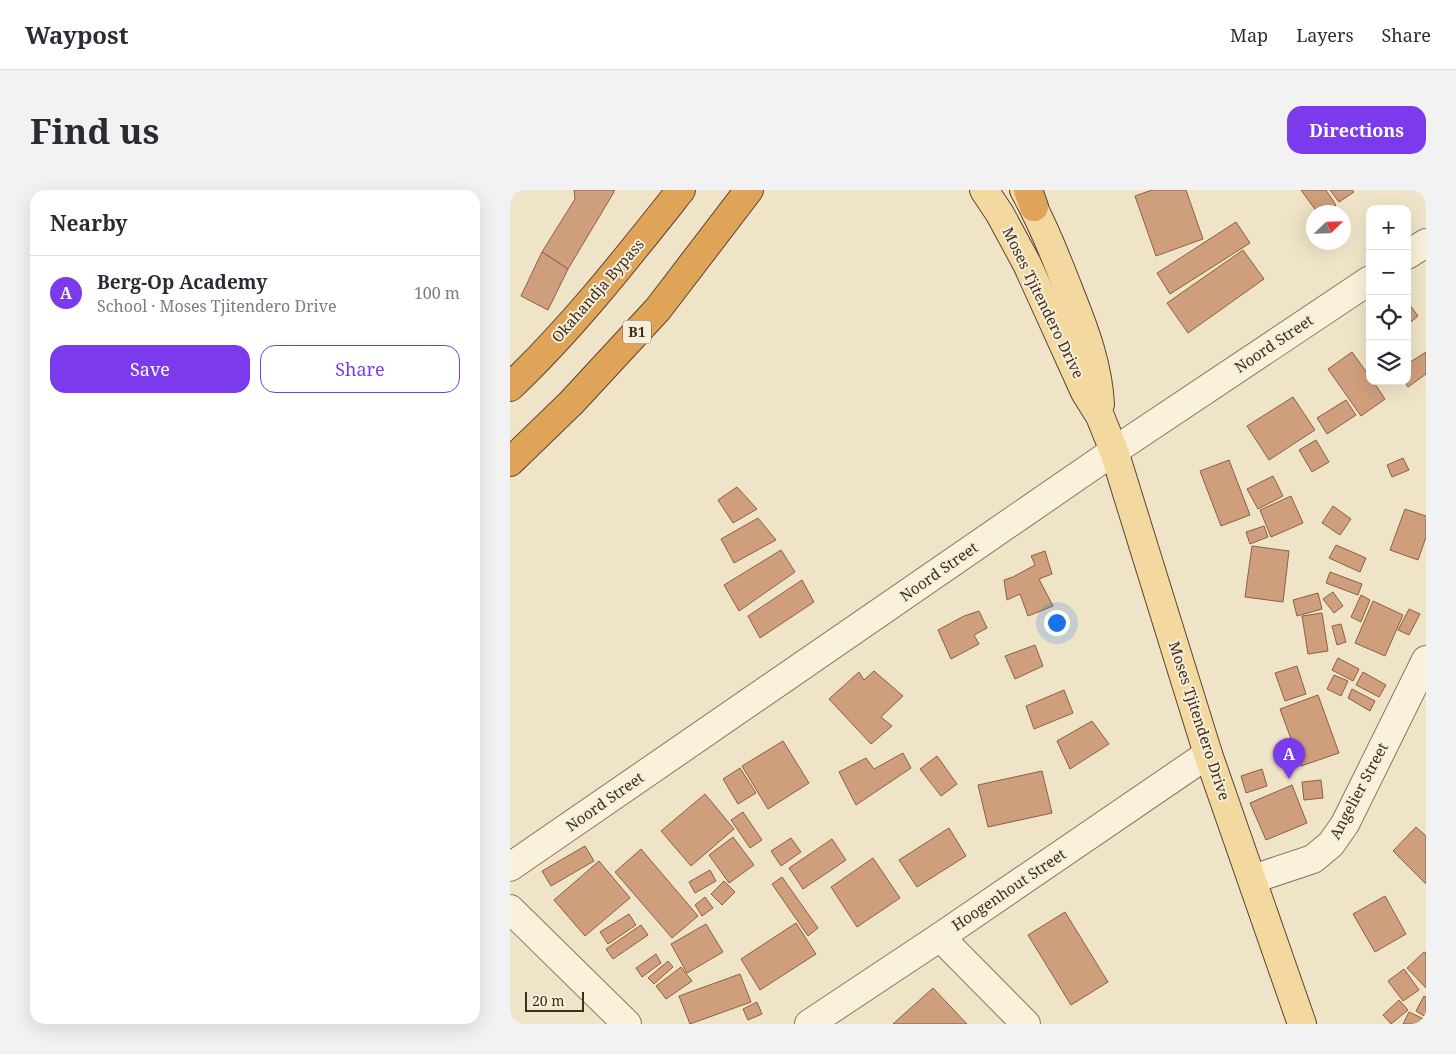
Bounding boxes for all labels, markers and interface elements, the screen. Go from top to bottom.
text: Waypost [25,18,128,51]
text: Map [1230,23,1268,47]
text: Layers [1296,23,1354,47]
text: Share [1382,23,1431,47]
button: Directions [1287,106,1426,154]
text: Find us [30,107,159,154]
north arrow [1306,205,1351,250]
map controls [1366,205,1411,385]
button: + [1366,205,1411,250]
text: Nearby [50,209,128,237]
street label: Moses Tjitendero Drive [999,224,1089,382]
street label: Okahandja Bypass [547,234,648,346]
button: − [1366,250,1411,295]
text: Berg-Op Academy [97,269,267,295]
text: A [60,282,72,304]
text: 100 m [414,282,460,304]
text: School · Moses Tjitendero Drive [97,295,337,317]
button: locate [1366,295,1411,340]
street label: Noord Street [1230,309,1317,377]
road number: B1 [623,320,651,344]
button: layers [1366,340,1411,385]
button: Save [50,345,250,393]
button: Share [260,345,460,393]
street label: Noord Street [896,537,981,605]
your location [1044,610,1070,636]
street label: Moses Tjitendero Drive [1165,639,1235,803]
pin: A [1273,738,1305,779]
street label: Angelier Street [1324,739,1392,842]
street label: Noord Street [562,767,647,835]
street label: Hoogenhout Street [947,843,1069,935]
scale bar [525,989,584,1012]
text: 20 m [532,991,565,1010]

